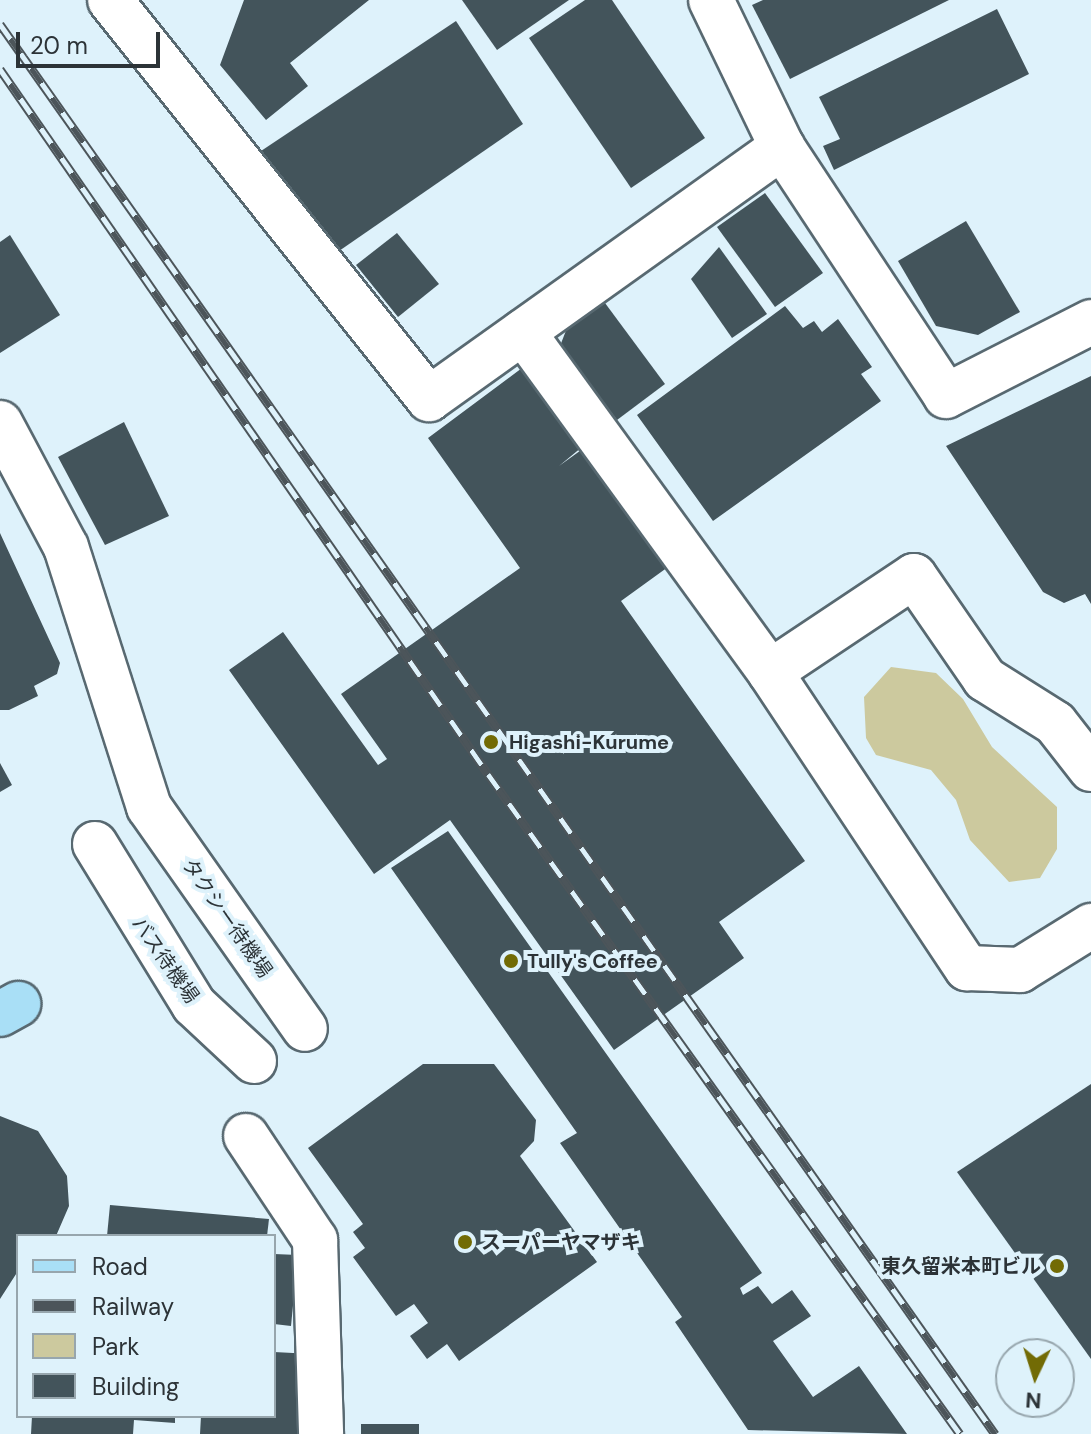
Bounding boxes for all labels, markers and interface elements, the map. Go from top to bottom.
scale bar [20,16,164,66]
text: 20 m [30,30,88,61]
place label: Higashi-Kurume [509,730,669,754]
marker: Higashi-Kurume [480,731,502,753]
street label: タクシー待機場 [177,854,277,982]
street label: バス待機場 [126,912,204,1008]
place label: Tully's Coffee [527,949,658,973]
marker: Tully's Coffee [502,952,520,970]
place label: スーパーヤマザキ [481,1230,641,1254]
marker: スーパーヤマザキ [456,1233,474,1251]
legend [16,1234,276,1418]
text: Road [92,1251,148,1282]
place label: 東久留米本町ビル [881,1254,1041,1278]
marker: 東久留米本町ビル [1048,1257,1066,1275]
text: Railway [92,1291,174,1322]
text: Park [92,1331,139,1362]
north arrow [995,1338,1075,1418]
text: Building [92,1371,179,1402]
text: N [1024,1385,1042,1415]

